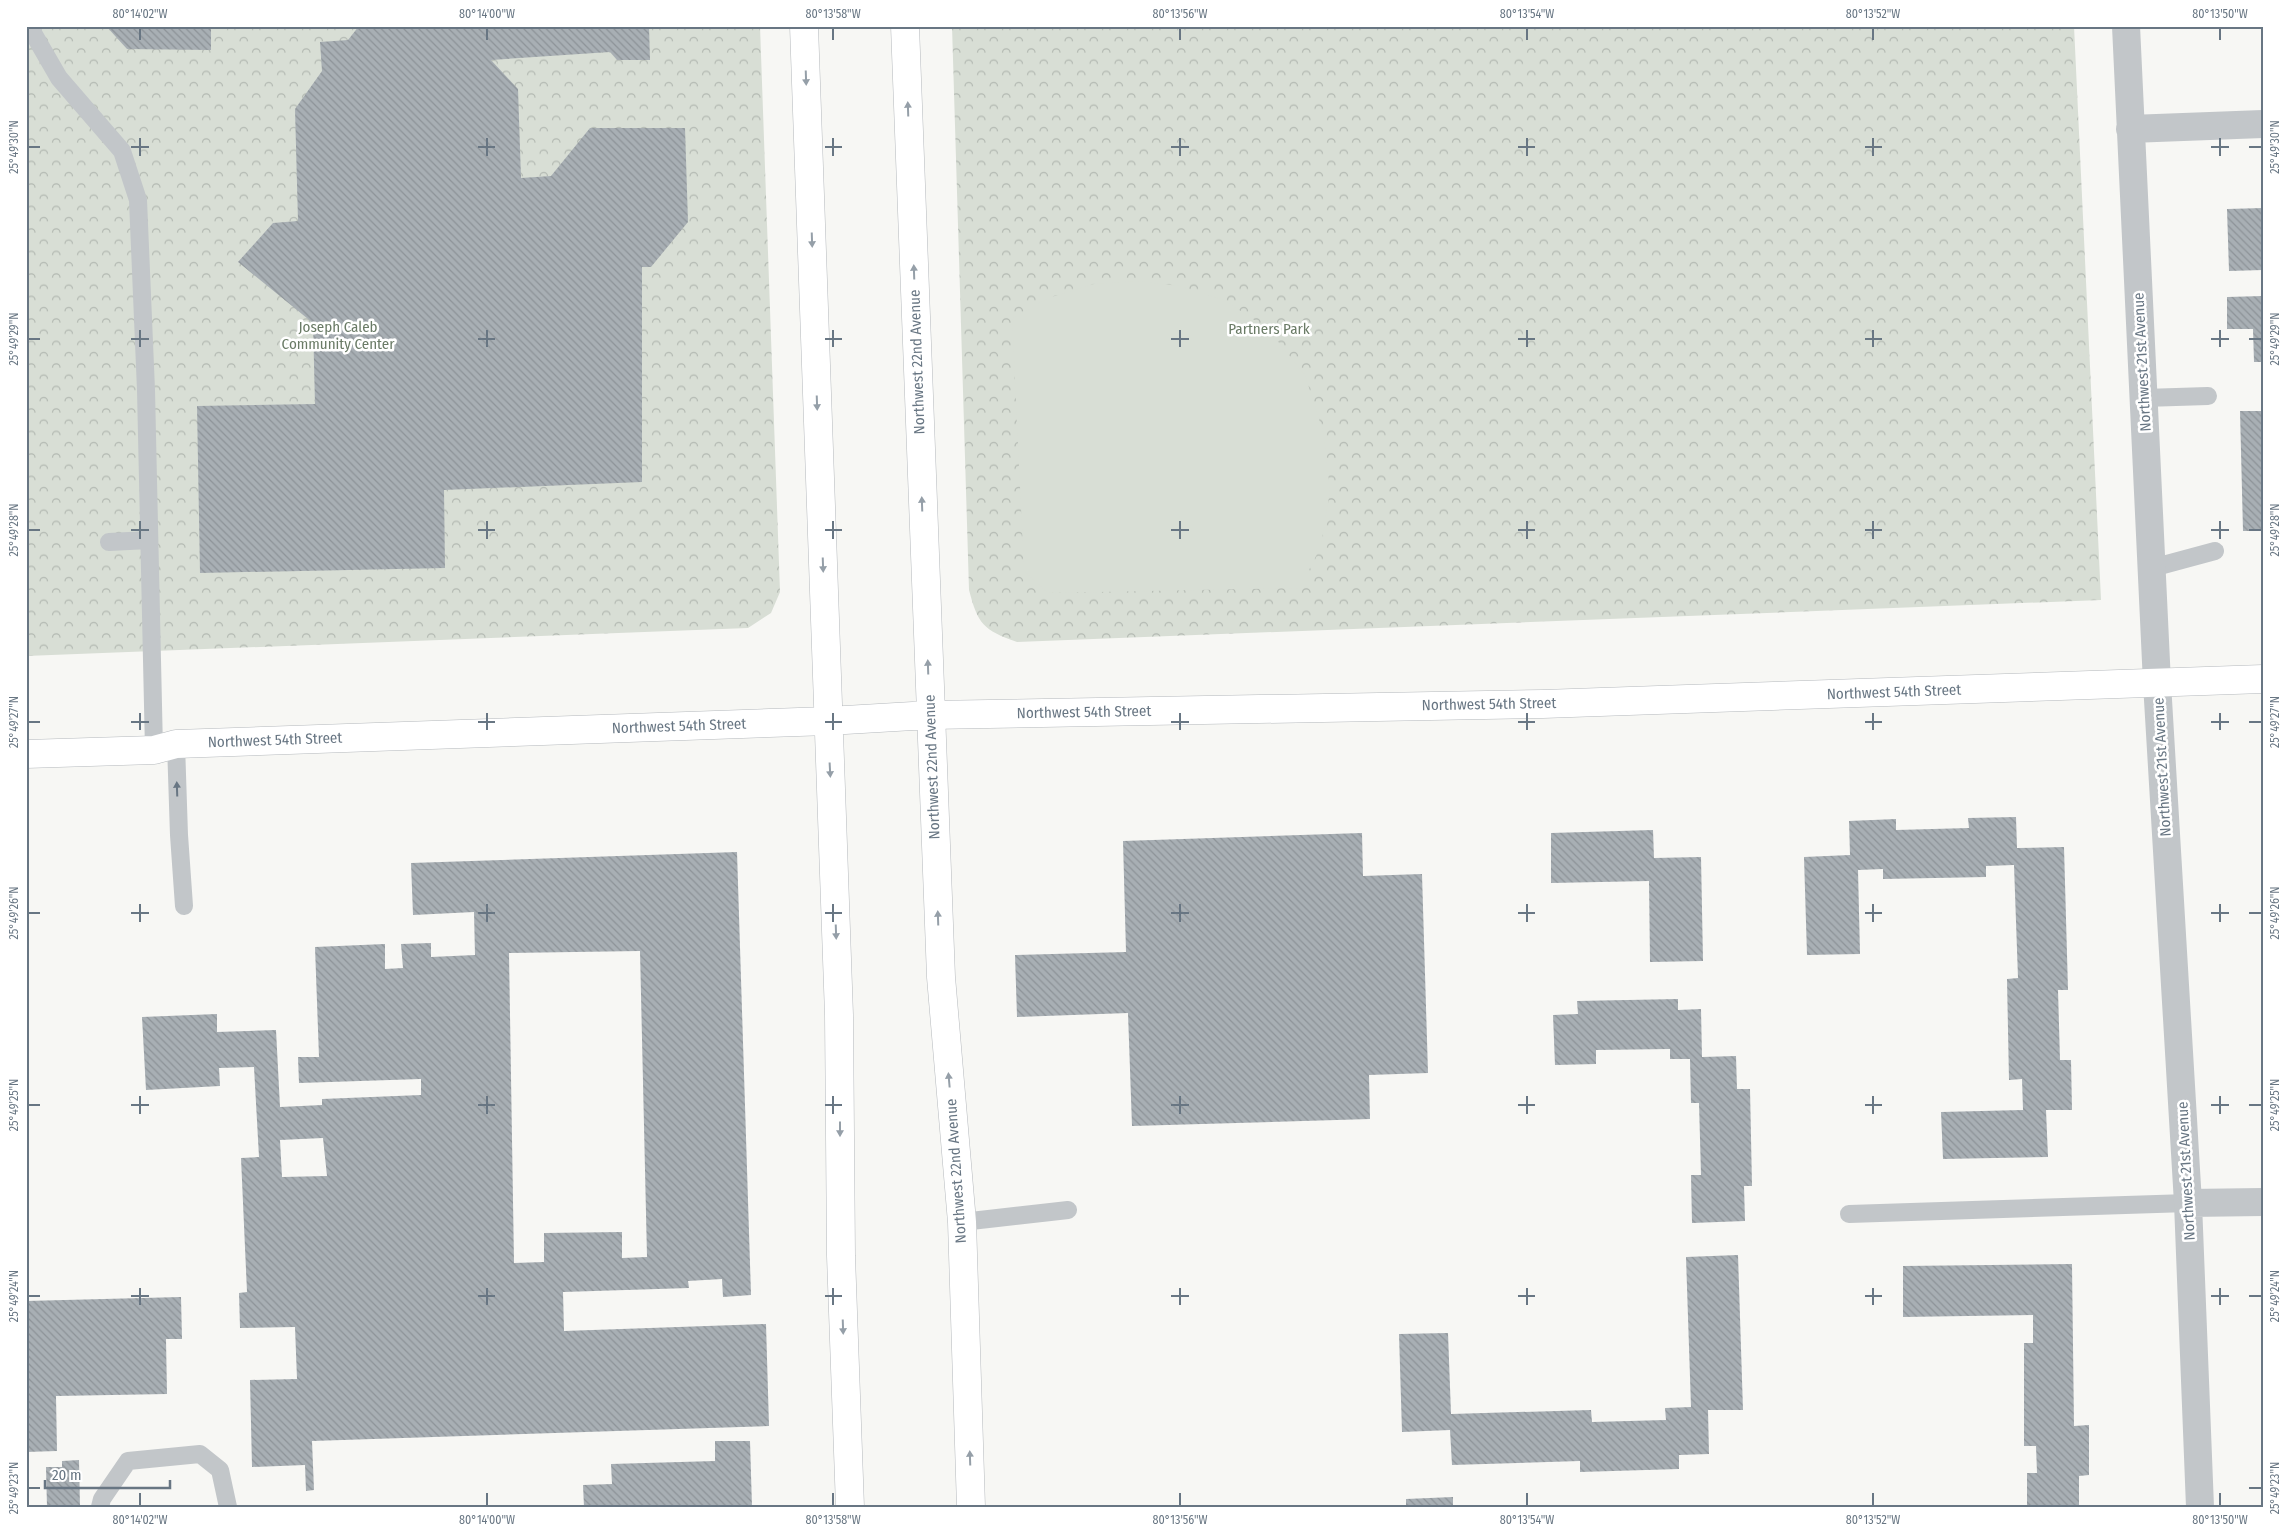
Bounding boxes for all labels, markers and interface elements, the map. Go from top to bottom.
text: 80°14'02"W [112,7,168,21]
text: 80°14'00"W [459,7,515,21]
text: 80°13'58"W [805,7,861,21]
text: 80°13'56"W [1152,7,1208,21]
text: 80°13'54"W [1500,7,1554,21]
text: 80°13'52"W [1846,7,1900,21]
text: 80°13'50"W [2192,7,2248,21]
one-way arrow [802,70,810,86]
one-way arrow [903,101,911,117]
text: 25°49'30"N [7,120,21,174]
text: 25°49'30"N [2268,120,2282,174]
one-way arrow [808,233,816,249]
one-way arrow [909,264,917,280]
street label: Northwest 22nd Avenue [905,289,929,435]
street label: Northwest 21st Avenue [2129,292,2155,432]
text: 25°49'29"N [7,312,21,366]
text: 25°49'29"N [2268,312,2282,366]
park label: Joseph Caleb Community Center [282,318,395,353]
park label: Partners Park [1228,320,1310,338]
one-way arrow [814,395,822,411]
one-way arrow [918,496,926,512]
text: 25°49'28"N [7,503,21,557]
text: 25°49'28"N [2268,503,2282,557]
one-way arrow [819,557,827,573]
one-way arrow [924,658,932,674]
street label: Northwest 54th Street [1826,681,1962,703]
street label: Northwest 22nd Avenue [920,694,944,840]
street label: Northwest 54th Street [1422,694,1556,714]
text: 25°49'27"N [7,696,21,748]
text: 25°49'27"N [2268,696,2282,748]
street label: Northwest 21st Avenue [2149,697,2175,837]
street label: Northwest 54th Street [1017,702,1151,722]
street label: Northwest 54th Street [611,715,747,737]
street label: Northwest 54th Street [207,729,343,751]
one-way arrow [827,762,835,778]
one-way arrow [173,781,181,797]
text: 25°49'26"N [7,887,21,939]
text: 25°49'26"N [2268,887,2282,939]
one-way arrow [934,910,942,926]
one-way arrow [833,924,841,940]
one-way arrow [945,1072,953,1088]
text: 25°49'25"N [7,1079,21,1131]
text: 25°49'25"N [2268,1079,2282,1131]
street label: Northwest 22nd Avenue [942,1098,970,1244]
street label: Northwest 21st Avenue [2173,1101,2199,1241]
one-way arrow [836,1122,844,1138]
text: 25°49'24"N [7,1270,21,1322]
text: 25°49'24"N [2268,1270,2282,1322]
one-way arrow [840,1319,848,1335]
one-way arrow [965,1450,973,1466]
scale bar [45,1458,170,1490]
text: 25°49'23"N [7,1462,21,1514]
text: 25°49'23"N [2268,1462,2282,1514]
text: 20 m [52,1466,82,1484]
text: 80°14'02"W [112,1513,168,1527]
text: 80°14'00"W [459,1513,515,1527]
text: 80°13'58"W [805,1513,861,1527]
text: 80°13'56"W [1152,1513,1208,1527]
text: 80°13'54"W [1500,1513,1554,1527]
text: 80°13'52"W [1846,1513,1900,1527]
text: 80°13'50"W [2192,1513,2248,1527]

